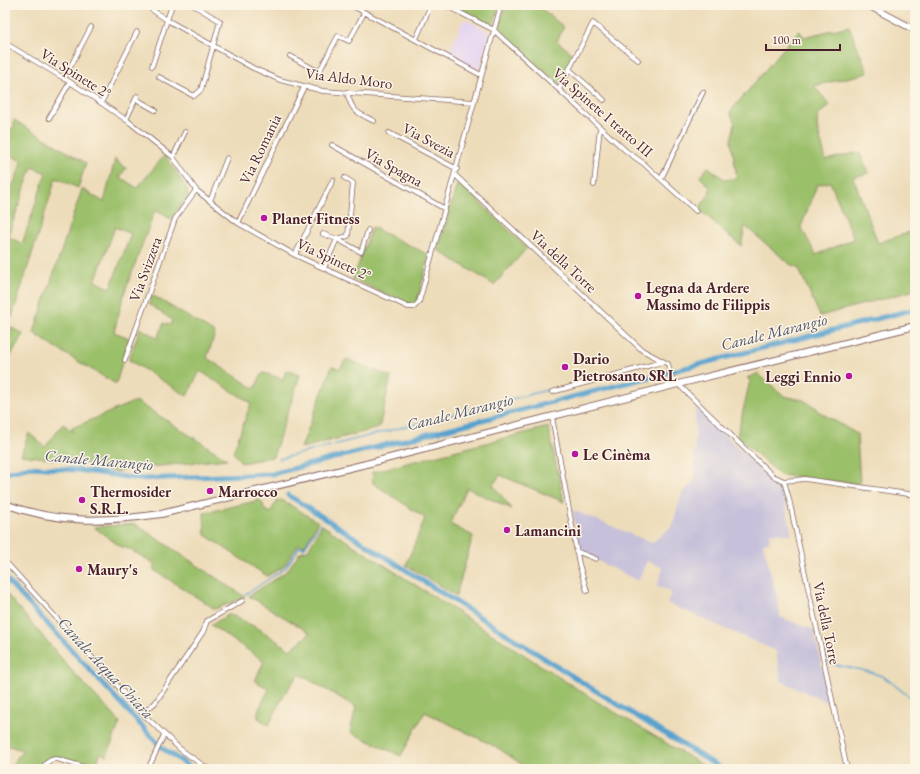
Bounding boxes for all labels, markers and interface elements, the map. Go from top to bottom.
scale bar [766,26,840,52]
text: 100 m [772,32,802,48]
street label: Via Spinete 2° [37,44,115,102]
street label: Via Aldo Moro [304,63,394,93]
street label: Via Spinete I tratto III [549,63,657,161]
street label: Via Romania [235,111,285,187]
street label: Via Svezia [399,118,459,162]
street label: Via Spagna [362,143,426,191]
place label: Planet Fitness [272,209,360,228]
marker: Planet Fitness [259,213,269,223]
street label: Via della Torre [527,225,601,297]
street label: Via Svizzera [124,234,166,304]
street label: Via Spinete 2° [294,234,374,284]
place label: Legna da Ardere Massimo de Filippis [646,278,770,314]
marker: Legna da Ardere Massimo de Filippis [633,291,643,301]
water label: Canale Marangio [719,309,829,355]
place label: Dario Pietrosanto SRL [573,349,677,385]
marker: Dario Pietrosanto SRL [560,362,570,372]
place label: Leggi Ennio [765,367,841,386]
marker: Leggi Ennio [844,371,854,381]
water label: Canale Marangio [405,389,515,435]
water label: Canale Marangio [44,445,154,475]
place label: Le Cinèma [583,445,651,464]
marker: Le Cinèma [570,449,580,459]
place label: Thermosider S.R.L. [90,482,172,518]
place label: Marrocco [218,482,278,501]
marker: Marrocco [205,486,215,496]
marker: Thermosider S.R.L. [77,495,87,505]
place label: Lamancini [515,521,582,540]
marker: Lamancini [502,525,512,535]
place label: Maury's [87,560,138,579]
marker: Maury's [74,564,84,574]
street label: Via della Torre [809,580,845,666]
water label: Canale Acqua Chiara [53,613,159,724]

